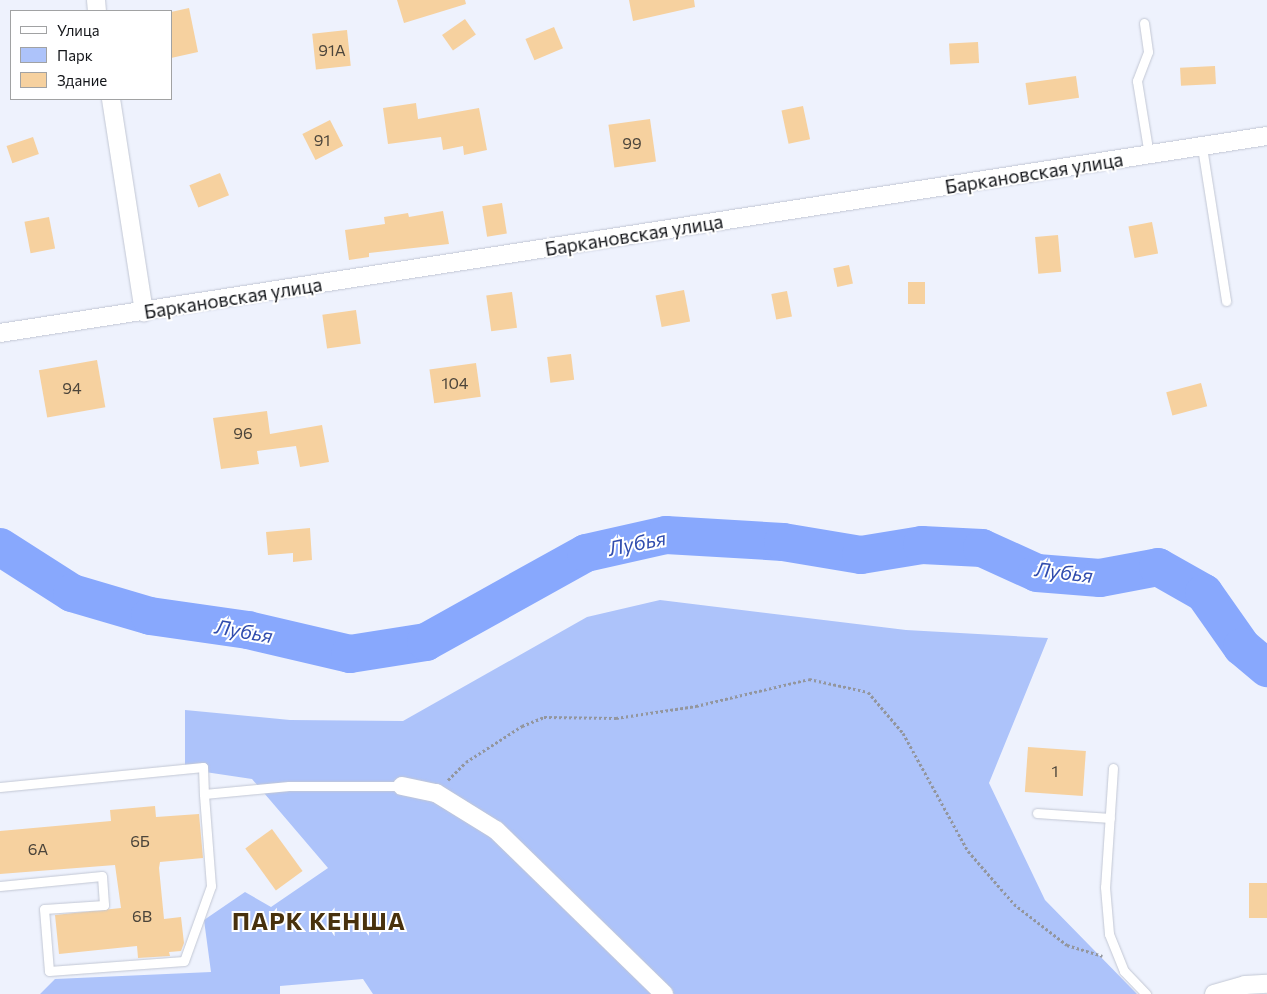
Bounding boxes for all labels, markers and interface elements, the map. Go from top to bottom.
legend [10,10,172,100]
text: Улица [57,21,99,39]
house number: 91А [318,40,346,60]
text: Парк [57,46,93,64]
text: Здание [57,71,107,89]
house number: 91 [314,130,330,150]
house number: 99 [622,133,642,153]
street label: Баркановская улица [943,148,1125,198]
street label: Баркановская улица [543,210,725,260]
street label: Баркановская улица [142,273,324,323]
house number: 104 [442,373,468,393]
house number: 94 [62,378,82,398]
house number: 96 [233,423,253,443]
water label: Лубья [606,526,668,560]
water label: Лубья [1034,557,1094,587]
water label: Лубья [213,614,275,648]
house number: 1 [1052,761,1058,781]
house number: 6Б [130,831,150,851]
house number: 6А [28,839,48,859]
house number: 6В [132,906,152,926]
district label: ПАРК КЕНША [231,907,407,935]

